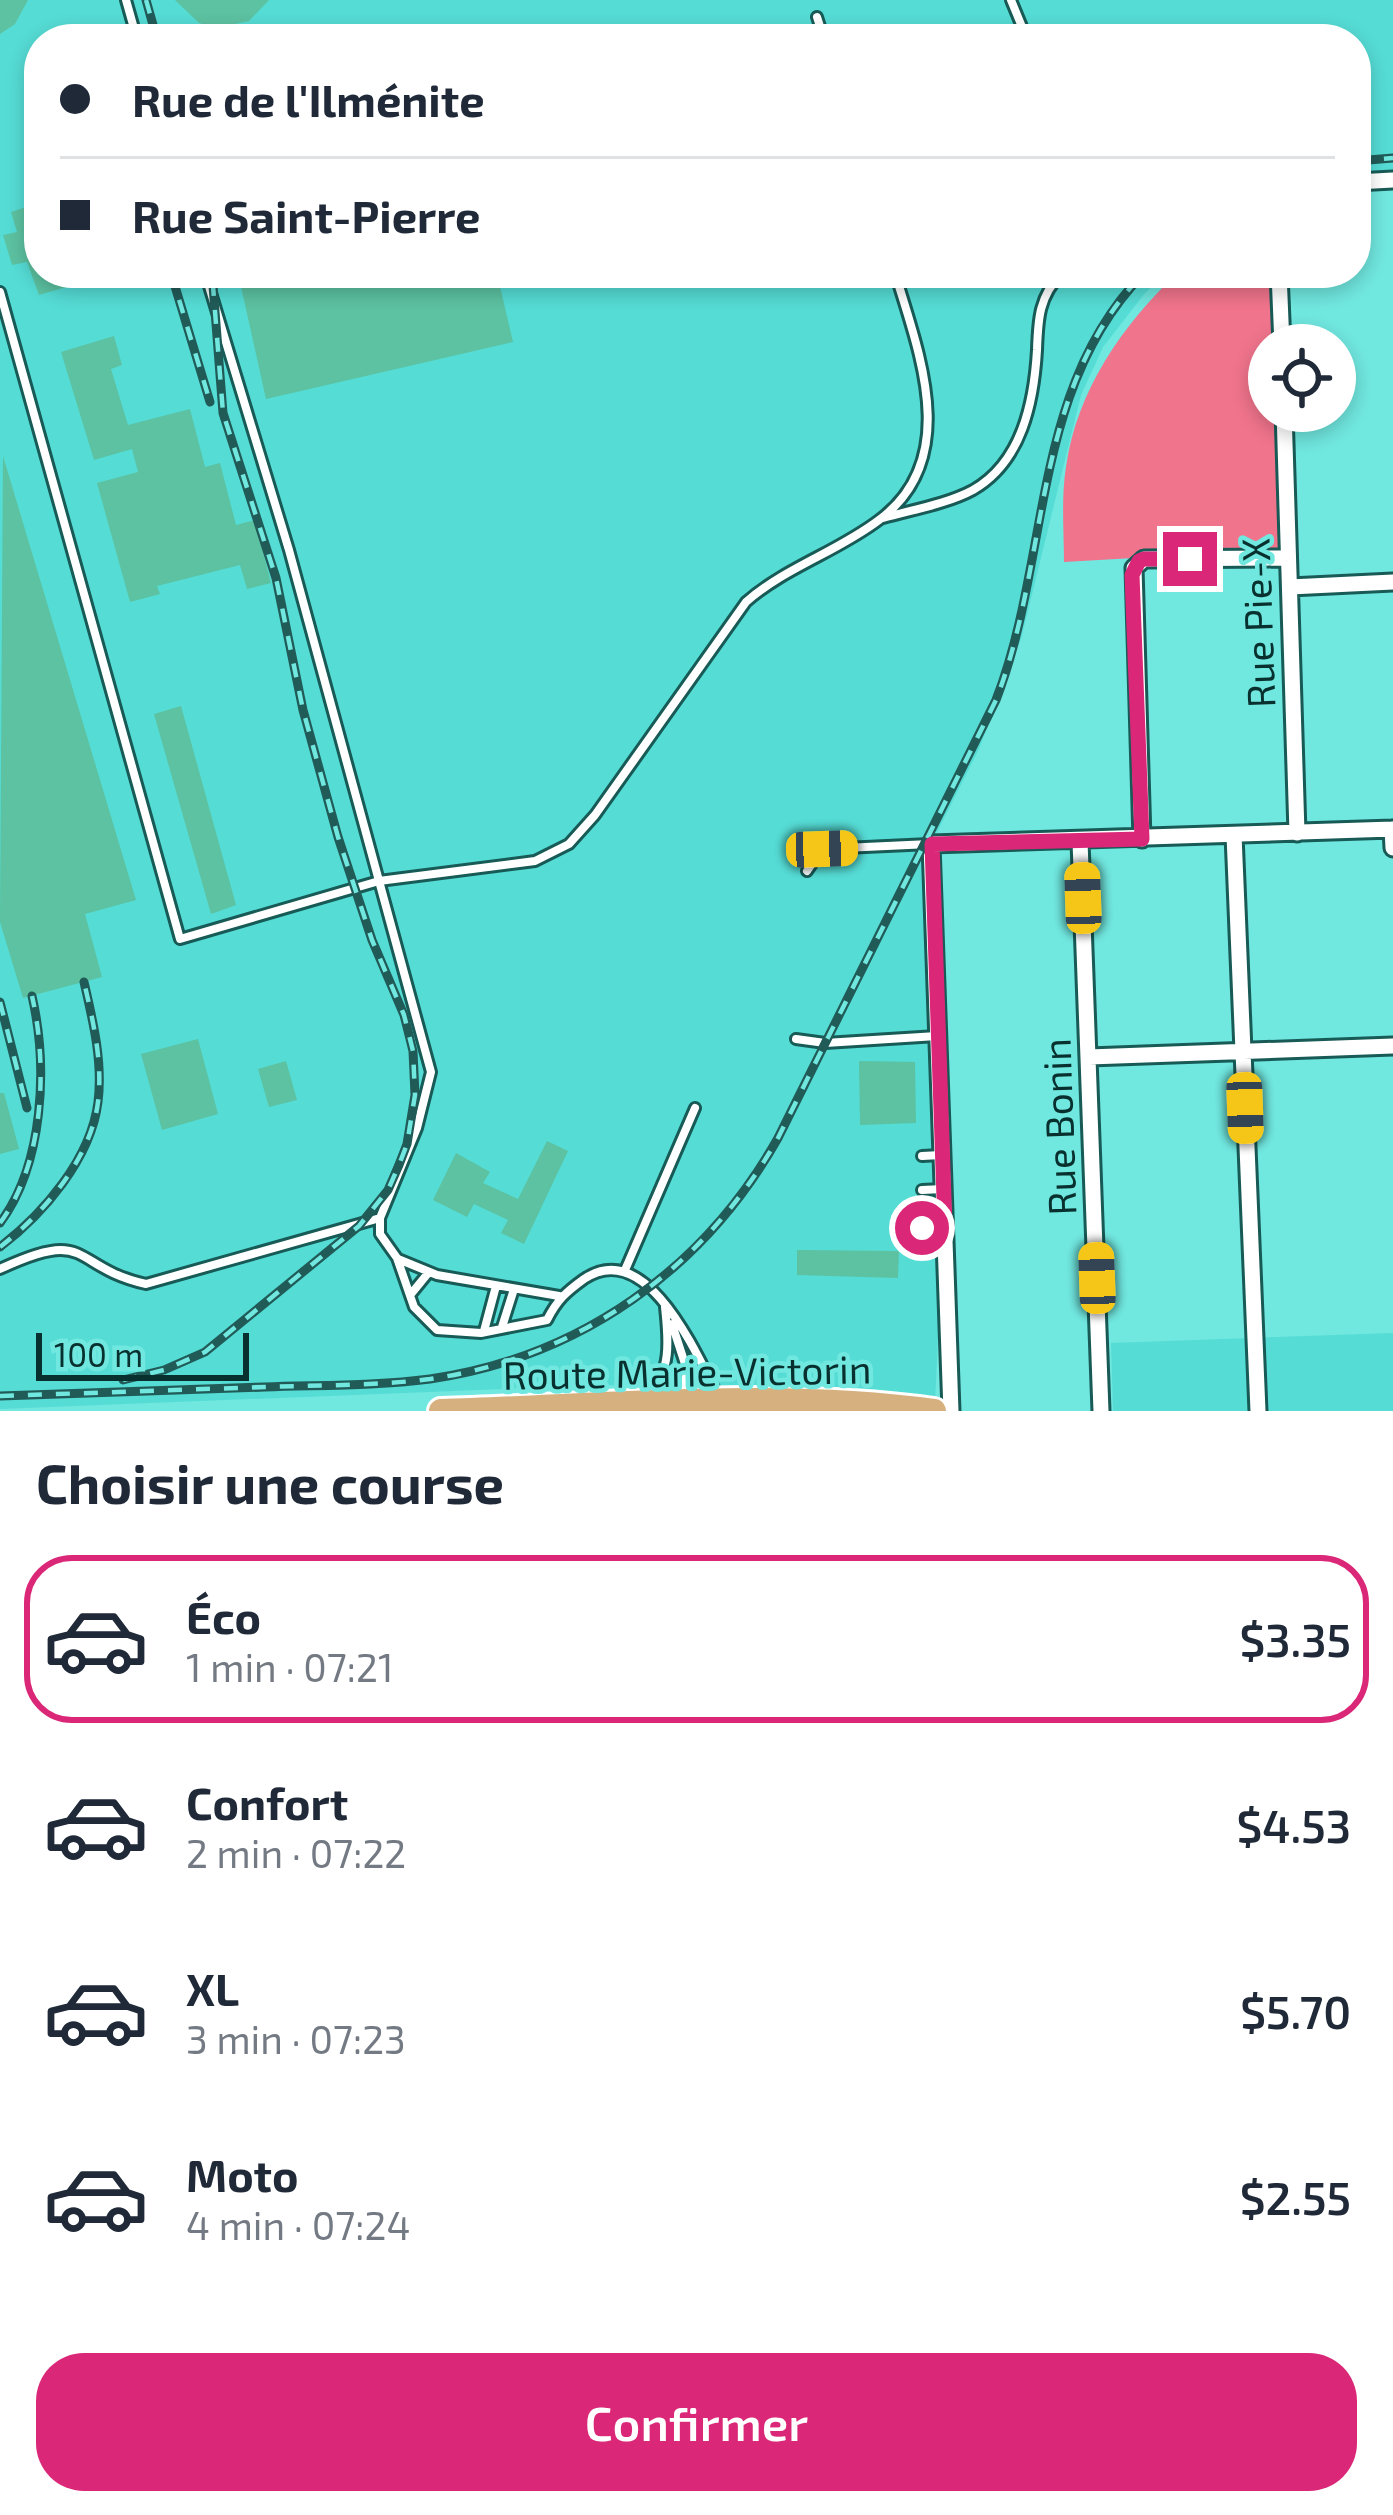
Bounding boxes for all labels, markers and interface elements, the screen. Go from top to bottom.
text: Rue de l'Ilménite [132,72,485,126]
text: Rue Saint-Pierre [132,188,480,242]
map controls [1248,324,1356,432]
button: locate [1248,324,1356,432]
route end [1163,532,1217,586]
street label: Rue Pie-X [1231,537,1283,709]
car [785,830,859,868]
car [1064,861,1102,935]
street label: Rue Bonin [1031,1038,1085,1216]
car [1226,1071,1264,1145]
route start [895,1201,949,1255]
car [1078,1241,1116,1315]
scale bar [36,1327,249,1380]
text: 100 m [54,1334,143,1374]
street label: Route Marie-Victorin [502,1344,872,1398]
text: Choisir une course [36,1450,504,1515]
icon: car [42,1585,150,1693]
text: Éco [186,1589,261,1643]
text: $3.35 [1239,1612,1351,1666]
text: 1 min · 07:21 [186,1643,393,1690]
icon: car [42,1771,150,1879]
text: Confort [186,1775,348,1829]
text: $4.53 [1236,1798,1351,1852]
text: 2 min · 07:22 [186,1829,406,1876]
icon: car [42,1957,150,2065]
text: XL [186,1961,239,2015]
text: $5.70 [1240,1984,1351,2038]
text: 3 min · 07:23 [186,2015,406,2062]
icon: car [42,2143,150,2251]
text: Moto [186,2147,299,2201]
text: $2.55 [1240,2170,1351,2224]
text: 4 min · 07:24 [186,2201,410,2248]
button: Confirmer [36,2353,1357,2491]

